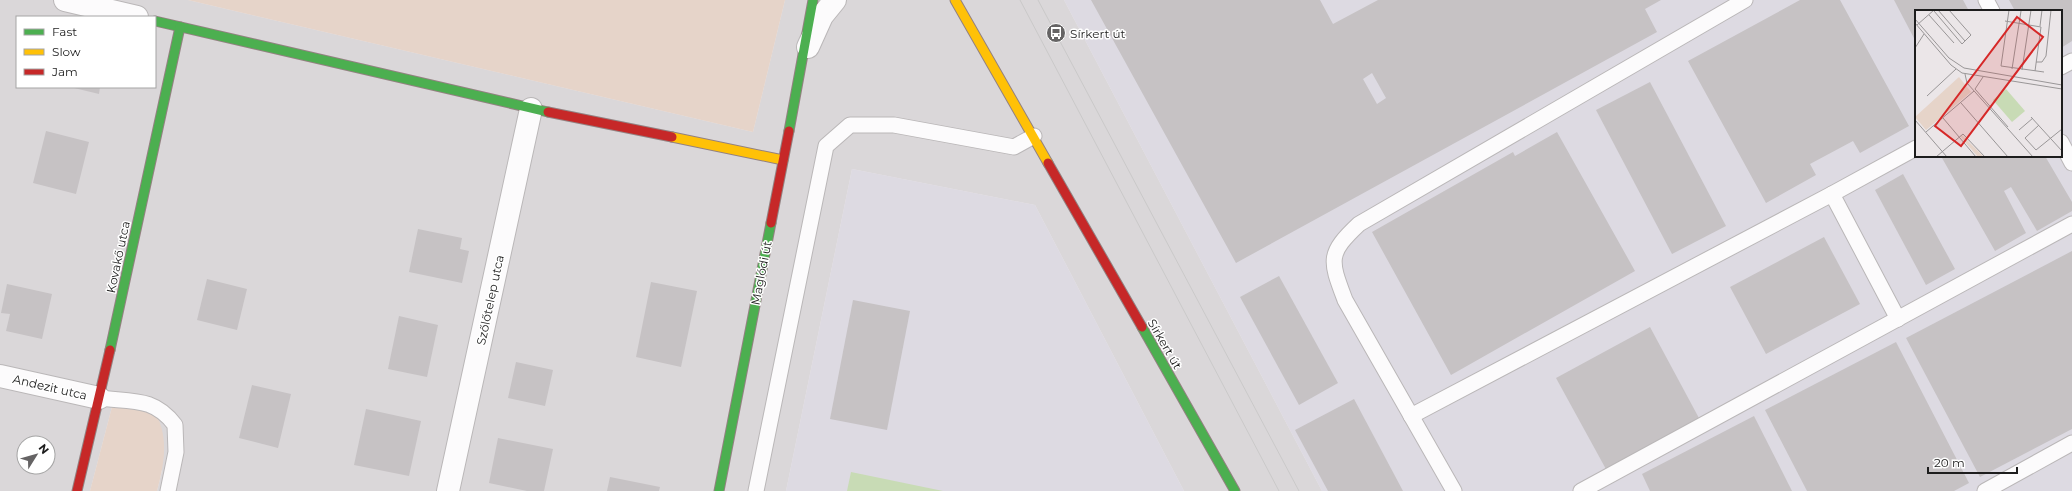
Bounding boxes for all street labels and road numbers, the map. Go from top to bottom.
street label: Kovakő utca [103,220,133,294]
street label: Maglódi út [747,240,775,306]
street label: Szőlőtelep utca [473,253,507,347]
street label: Sírkert út [1145,316,1185,372]
street label: Andezit utca [11,371,89,403]

